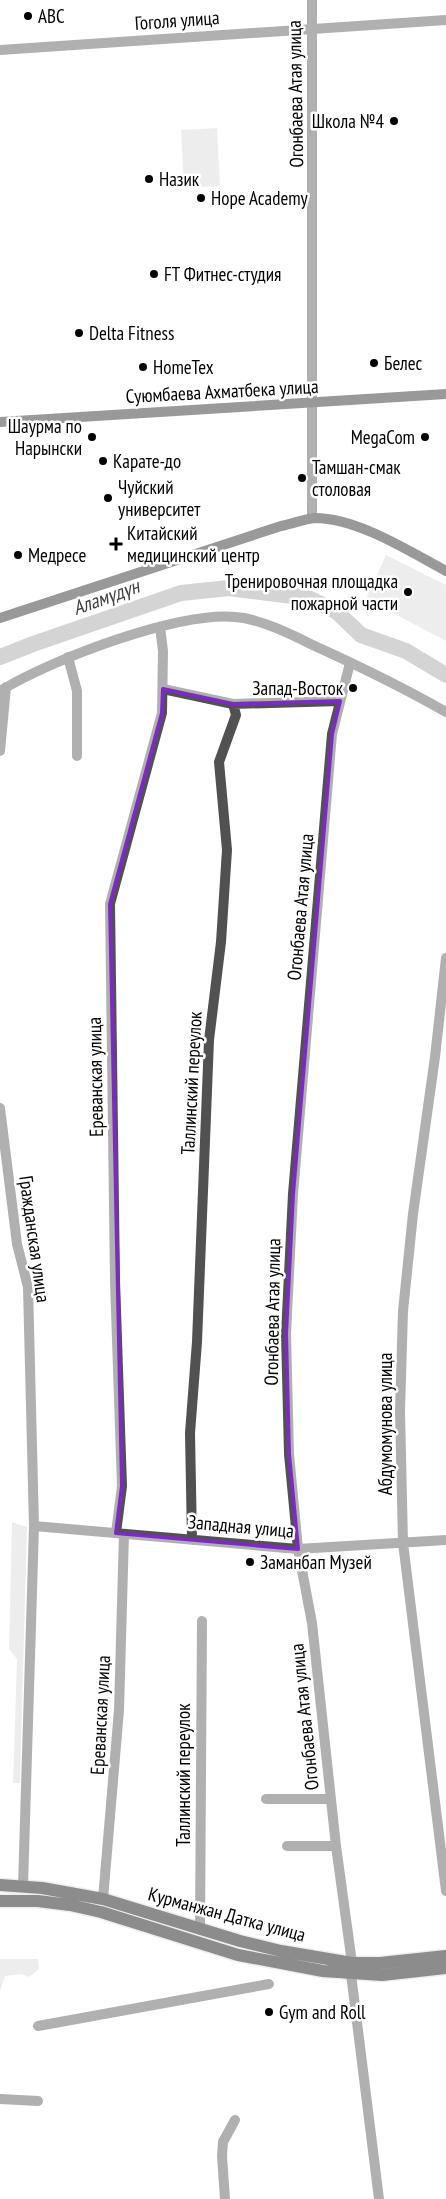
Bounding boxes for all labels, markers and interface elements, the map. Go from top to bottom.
place label: АВС [38,4,65,28]
street label: Гоголя улица [134,5,220,35]
marker: АВС [22,10,34,22]
street label: Огонбаева Атая улица [282,20,308,168]
place label: Школа №4 [312,109,384,133]
marker: Школа №4 [388,115,400,127]
place label: Назик [159,167,200,191]
marker: Назик [143,173,155,185]
place label: Hope Academy [211,186,309,210]
marker: Hope Academy [195,192,207,204]
place label: FT Фитнес-студия [164,262,281,286]
marker: FT Фитнес-студия [148,268,160,280]
place label: Delta Fitness [89,321,174,345]
marker: Delta Fitness [73,327,85,339]
place label: Белес [384,351,422,375]
place label: HomeTex [153,355,214,379]
marker: Белес [368,357,380,369]
marker: HomeTex [137,361,149,373]
street label: Суюмбаева Ахматбека улица [125,374,319,408]
place label: Шаурма по Нарынски [8,414,82,460]
place label: MegaCom [351,425,415,449]
marker: Шаурма по Нарынски [86,431,98,443]
marker: MegaCom [419,431,431,443]
place label: Карате-до [113,449,181,473]
marker: Карате-до [97,455,109,467]
place label: Тамшан-смак столовая [312,455,401,501]
marker: Тамшан-смак столовая [296,472,308,484]
place label: Чуйский университет [118,475,201,521]
marker: Чуйский университет [102,492,114,504]
place label: Китайский медицинский центр [127,521,260,567]
marker: Китайский медицинский центр [109,537,123,551]
place label: Медресе [28,543,86,567]
marker: Медресе [12,549,24,561]
place label: Тренировочная площадка пожарной части [225,569,398,615]
water label: Аламүдүн [69,572,145,621]
marker: Тренировочная площадка пожарной части [402,586,414,598]
place label: Запад-Восток [252,676,344,700]
marker: Запад-Восток [347,682,359,694]
street label: Огонбаева Атая улица [282,833,318,981]
street label: Таллинский переулок [175,1010,207,1155]
street label: Ереванская улица [82,1017,108,1137]
street label: Гражданская улица [14,1174,56,1304]
street label: Огонбаева Атая улица [259,1238,285,1386]
street label: Абдумомунова улица [373,1353,397,1495]
street label: Западная улица [187,1509,295,1543]
place label: Заманбап Музей [260,1550,372,1574]
marker: Заманбап Музей [244,1556,256,1568]
street label: Огонбаева Атая улица [284,1643,324,1791]
street label: Ереванская улица [85,1655,115,1775]
street label: Таллинский переулок [171,1703,195,1847]
street label: Курманжан Датка улица [146,1881,308,1947]
place label: Gym and Roll [279,2000,366,2024]
marker: Gym and Roll [263,2006,275,2018]

